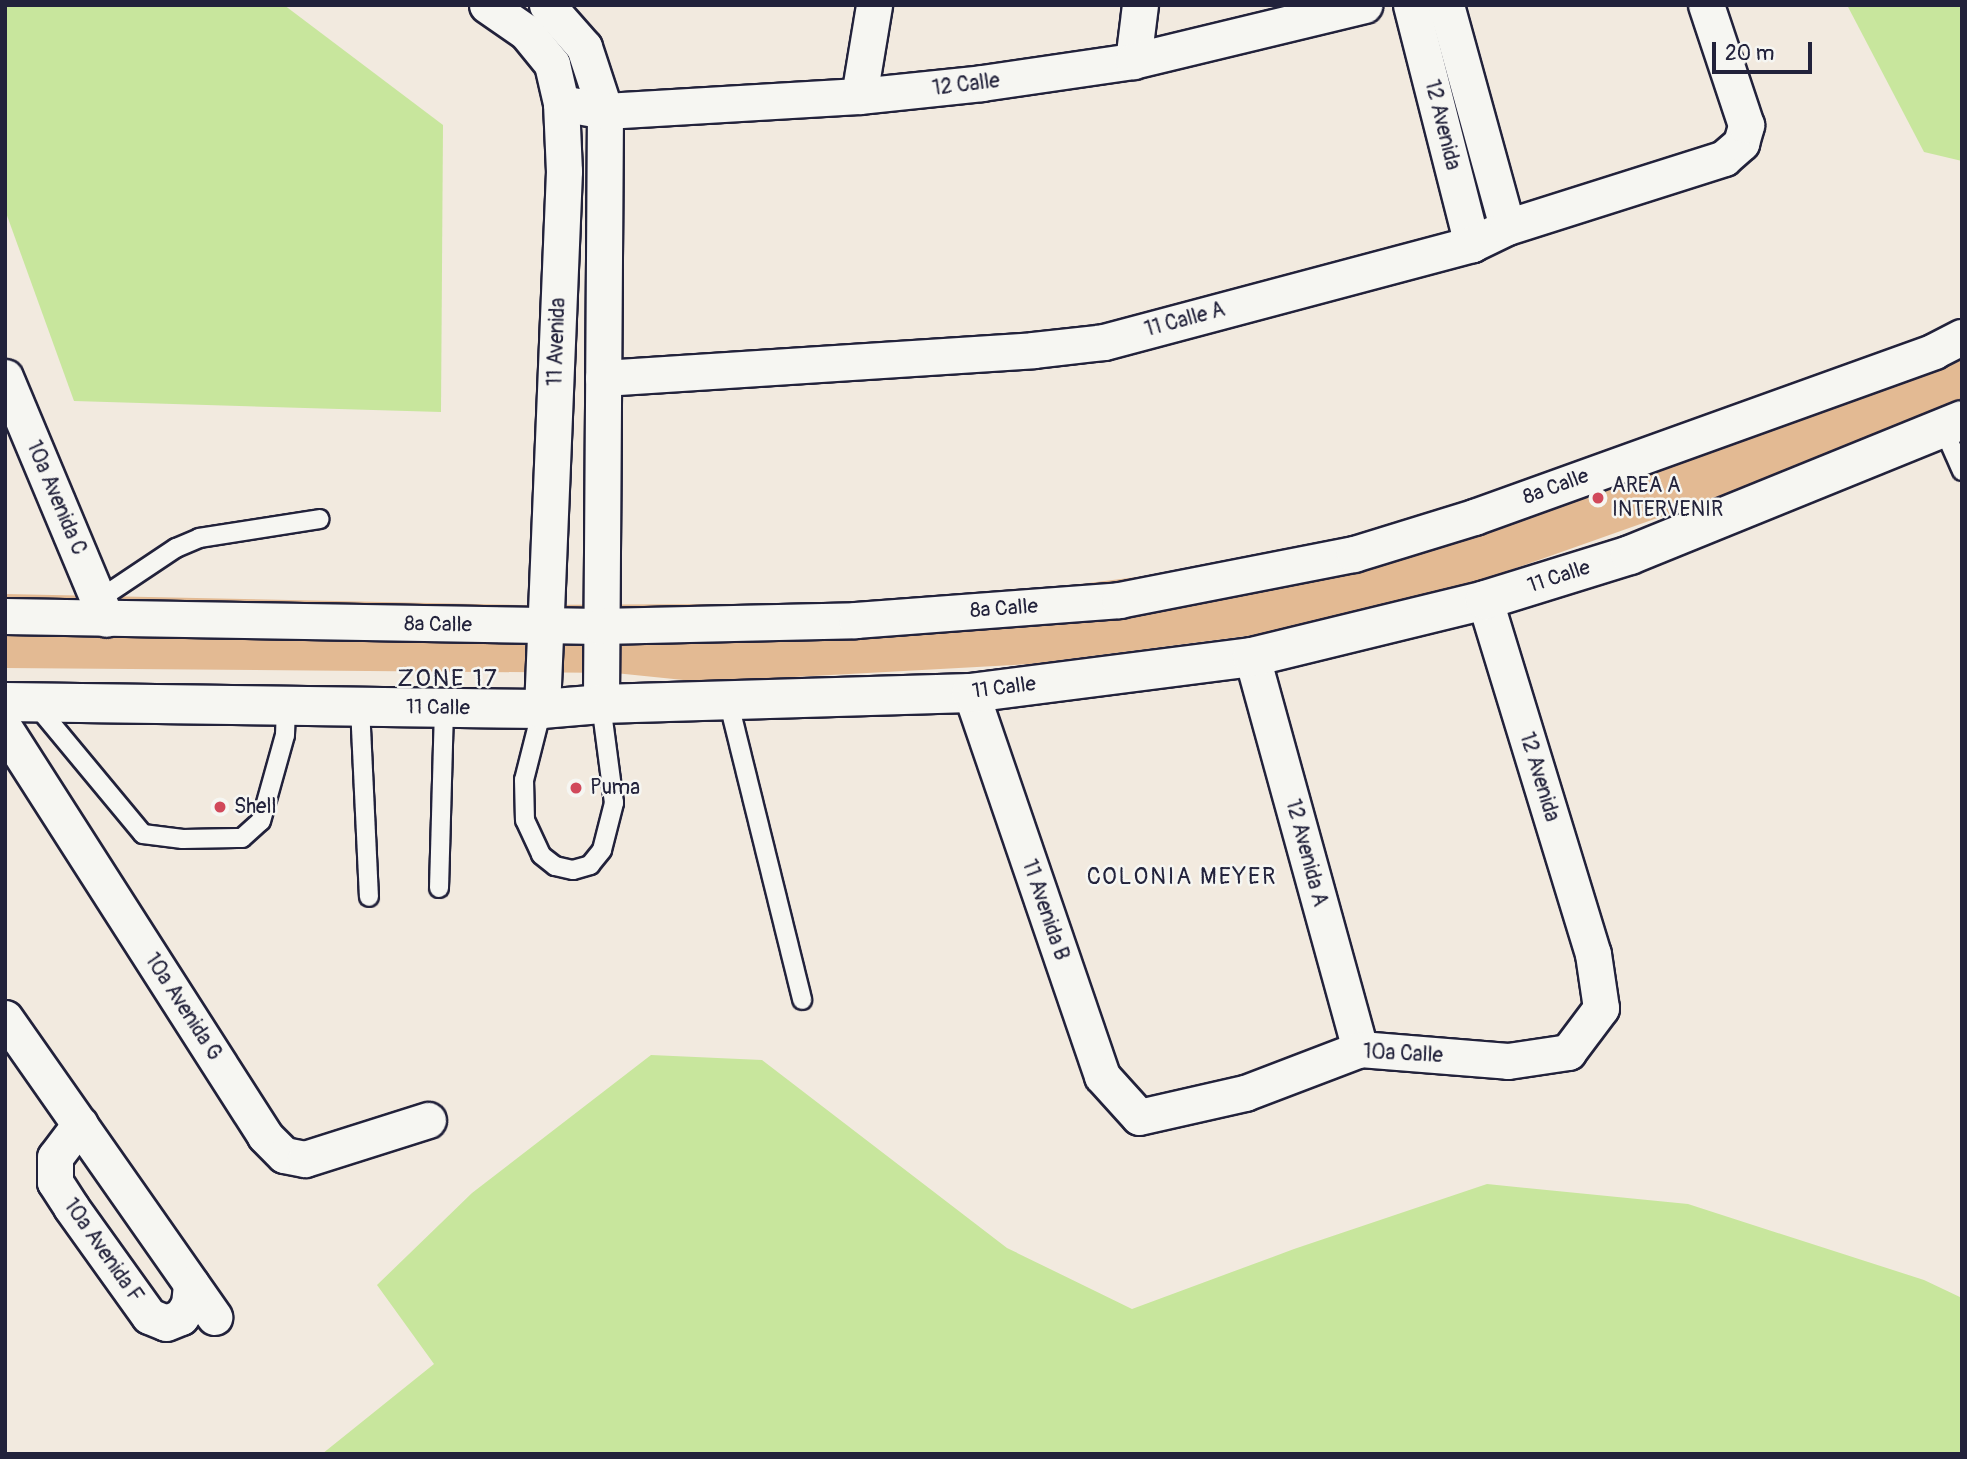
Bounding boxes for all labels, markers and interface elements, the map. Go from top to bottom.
scale bar [1715,28,1815,72]
text: 20 m [1725,40,1774,67]
street label: 12 Calle [931,68,1001,102]
street label: 12 Avenida [1419,77,1465,173]
street label: 11 Avenida [543,297,571,387]
street label: 11 Calle A [1142,297,1228,343]
street label: 10a Avenida C [21,437,91,559]
street label: 8a Calle [1520,464,1592,510]
place label: AREA A INTERVENIR [1612,473,1723,523]
marker: AREA A INTERVENIR [1590,490,1606,506]
street label: 11 Calle [1525,555,1593,599]
street label: 8a Calle [969,594,1039,624]
street label: 8a Calle [404,612,472,638]
district label: ZONE 17 [398,665,498,693]
street label: 11 Calle [971,672,1037,704]
street label: 11 Calle [406,695,470,721]
street label: 12 Avenida [1514,729,1564,825]
place label: Puma [590,775,640,801]
marker: Puma [568,780,584,796]
place label: Shell [234,794,276,820]
street label: 12 Avenida A [1280,797,1332,909]
marker: Shell [212,799,228,815]
street label: 11 Avenida B [1016,856,1074,964]
district label: COLONIA MEYER [1088,863,1276,891]
street label: 10a Avenida G [139,949,227,1065]
street label: 10a Calle [1362,1039,1444,1069]
street label: 10a Avenida F [58,1194,148,1308]

